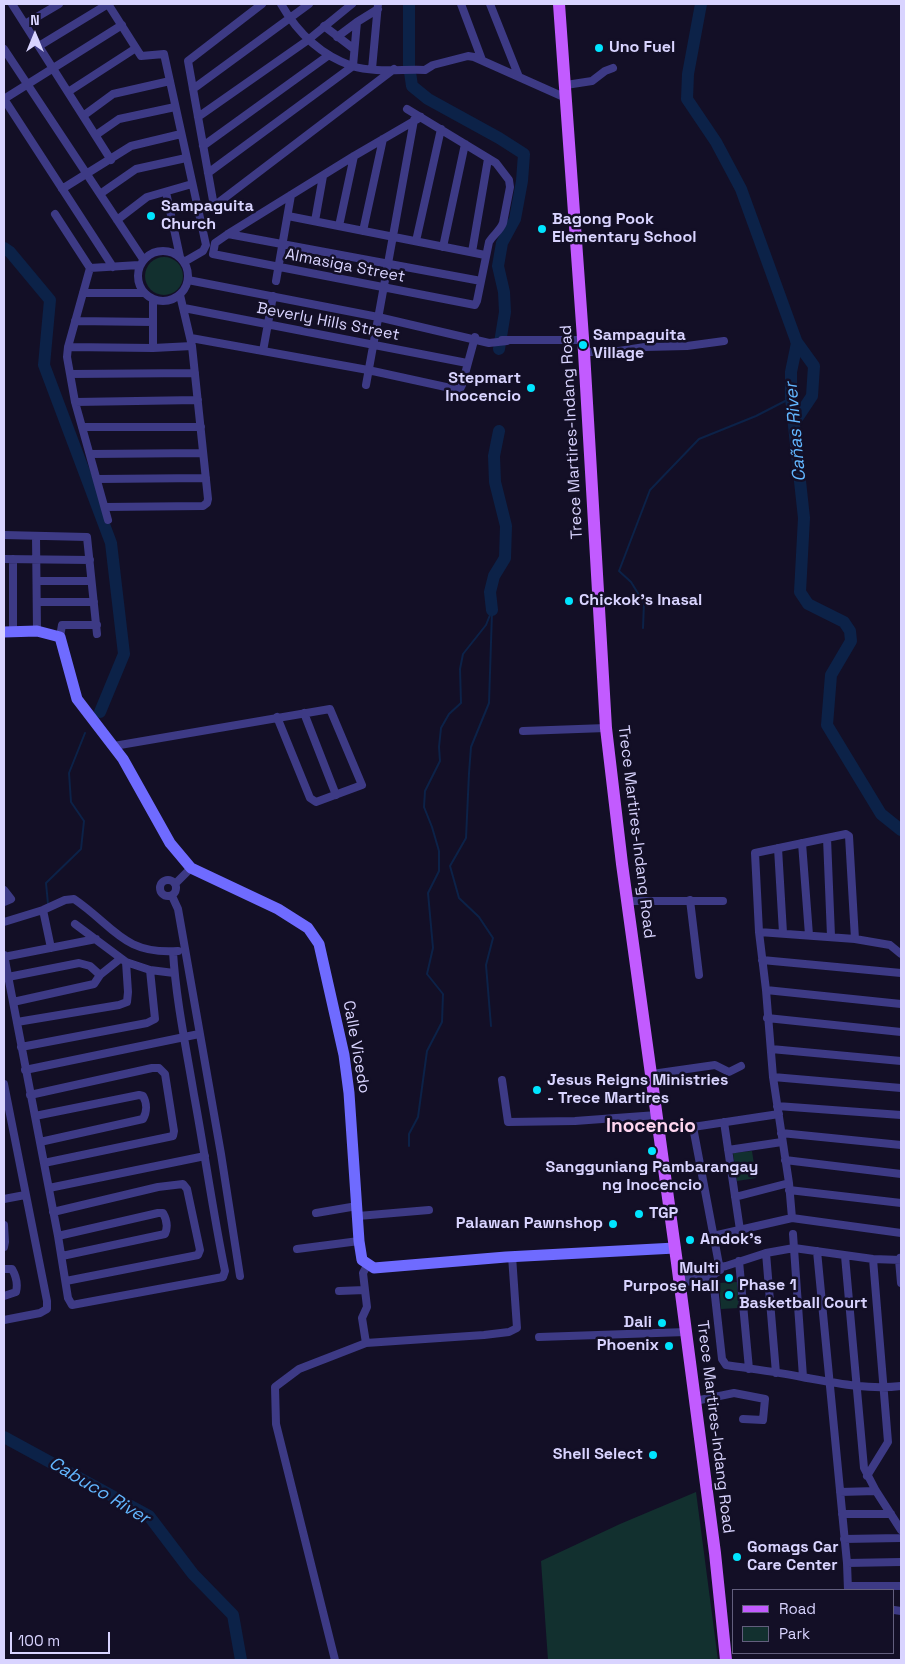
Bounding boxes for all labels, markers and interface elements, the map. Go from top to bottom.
north arrow [10,10,60,60]
text: N [30,11,40,29]
place label: Uno Fuel [609,38,675,58]
marker: Uno Fuel [593,42,605,54]
place label: Sampaguita Church [161,197,254,235]
marker: Sampaguita Church [145,210,157,222]
place label: Bagong Pook Elementary School [552,210,696,248]
marker: Bagong Pook Elementary School [536,223,548,235]
street label: Almasiga Street [283,245,407,287]
street label: Beverly Hills Street [255,299,401,345]
street label: Trece Martires-Indang Road [557,324,587,540]
place label: Sampaguita Village [593,326,686,364]
marker: Sampaguita Village [577,339,589,351]
place label: Stepmart Inocencio [445,369,521,407]
water label: Cañas River [781,381,811,483]
marker: Stepmart Inocencio [525,382,537,394]
place label: Chickok's Inasal [579,591,702,611]
marker: Chickok's Inasal [563,595,575,607]
street label: Trece Martires-Indang Road [613,724,659,940]
street label: Calle Vicedo [338,999,374,1095]
place label: Jesus Reigns Ministries - Trece Martires [547,1071,728,1109]
marker: Jesus Reigns Ministries - Trece Martires [531,1084,543,1096]
district label: Inocencio [606,1116,696,1138]
marker: Sangguniang Pambarangay ng Inocencio [646,1145,658,1157]
place label: Sangguniang Pambarangay ng Inocencio [546,1158,758,1196]
place label: TGP [649,1204,678,1224]
marker: TGP [633,1208,645,1220]
place label: Palawan Pawnshop [456,1214,603,1234]
marker: Palawan Pawnshop [607,1218,619,1230]
place label: Andok's [700,1230,762,1250]
marker: Andok's [684,1234,696,1246]
place label: Multi Purpose Hall [623,1259,719,1297]
marker: Multi Purpose Hall [723,1272,735,1284]
place label: Phase 1 Basketball Court [739,1276,868,1314]
marker: Phase 1 Basketball Court [723,1289,735,1301]
place label: Dali [624,1313,652,1333]
marker: Dali [656,1317,668,1329]
street label: Trece Martires-Indang Road [692,1319,738,1535]
place label: Phoenix [597,1336,659,1356]
marker: Phoenix [663,1340,675,1352]
place label: Shell Select [553,1445,643,1465]
marker: Shell Select [647,1449,659,1461]
water label: Cabuco River [45,1452,153,1530]
place label: Gomags Car Care Center [747,1538,839,1576]
marker: Gomags Car Care Center [731,1551,743,1563]
legend [732,1589,895,1654]
text: Road [779,1599,816,1618]
scale bar [12,1622,112,1654]
text: Park [779,1624,810,1643]
text: 100 m [18,1631,60,1650]

